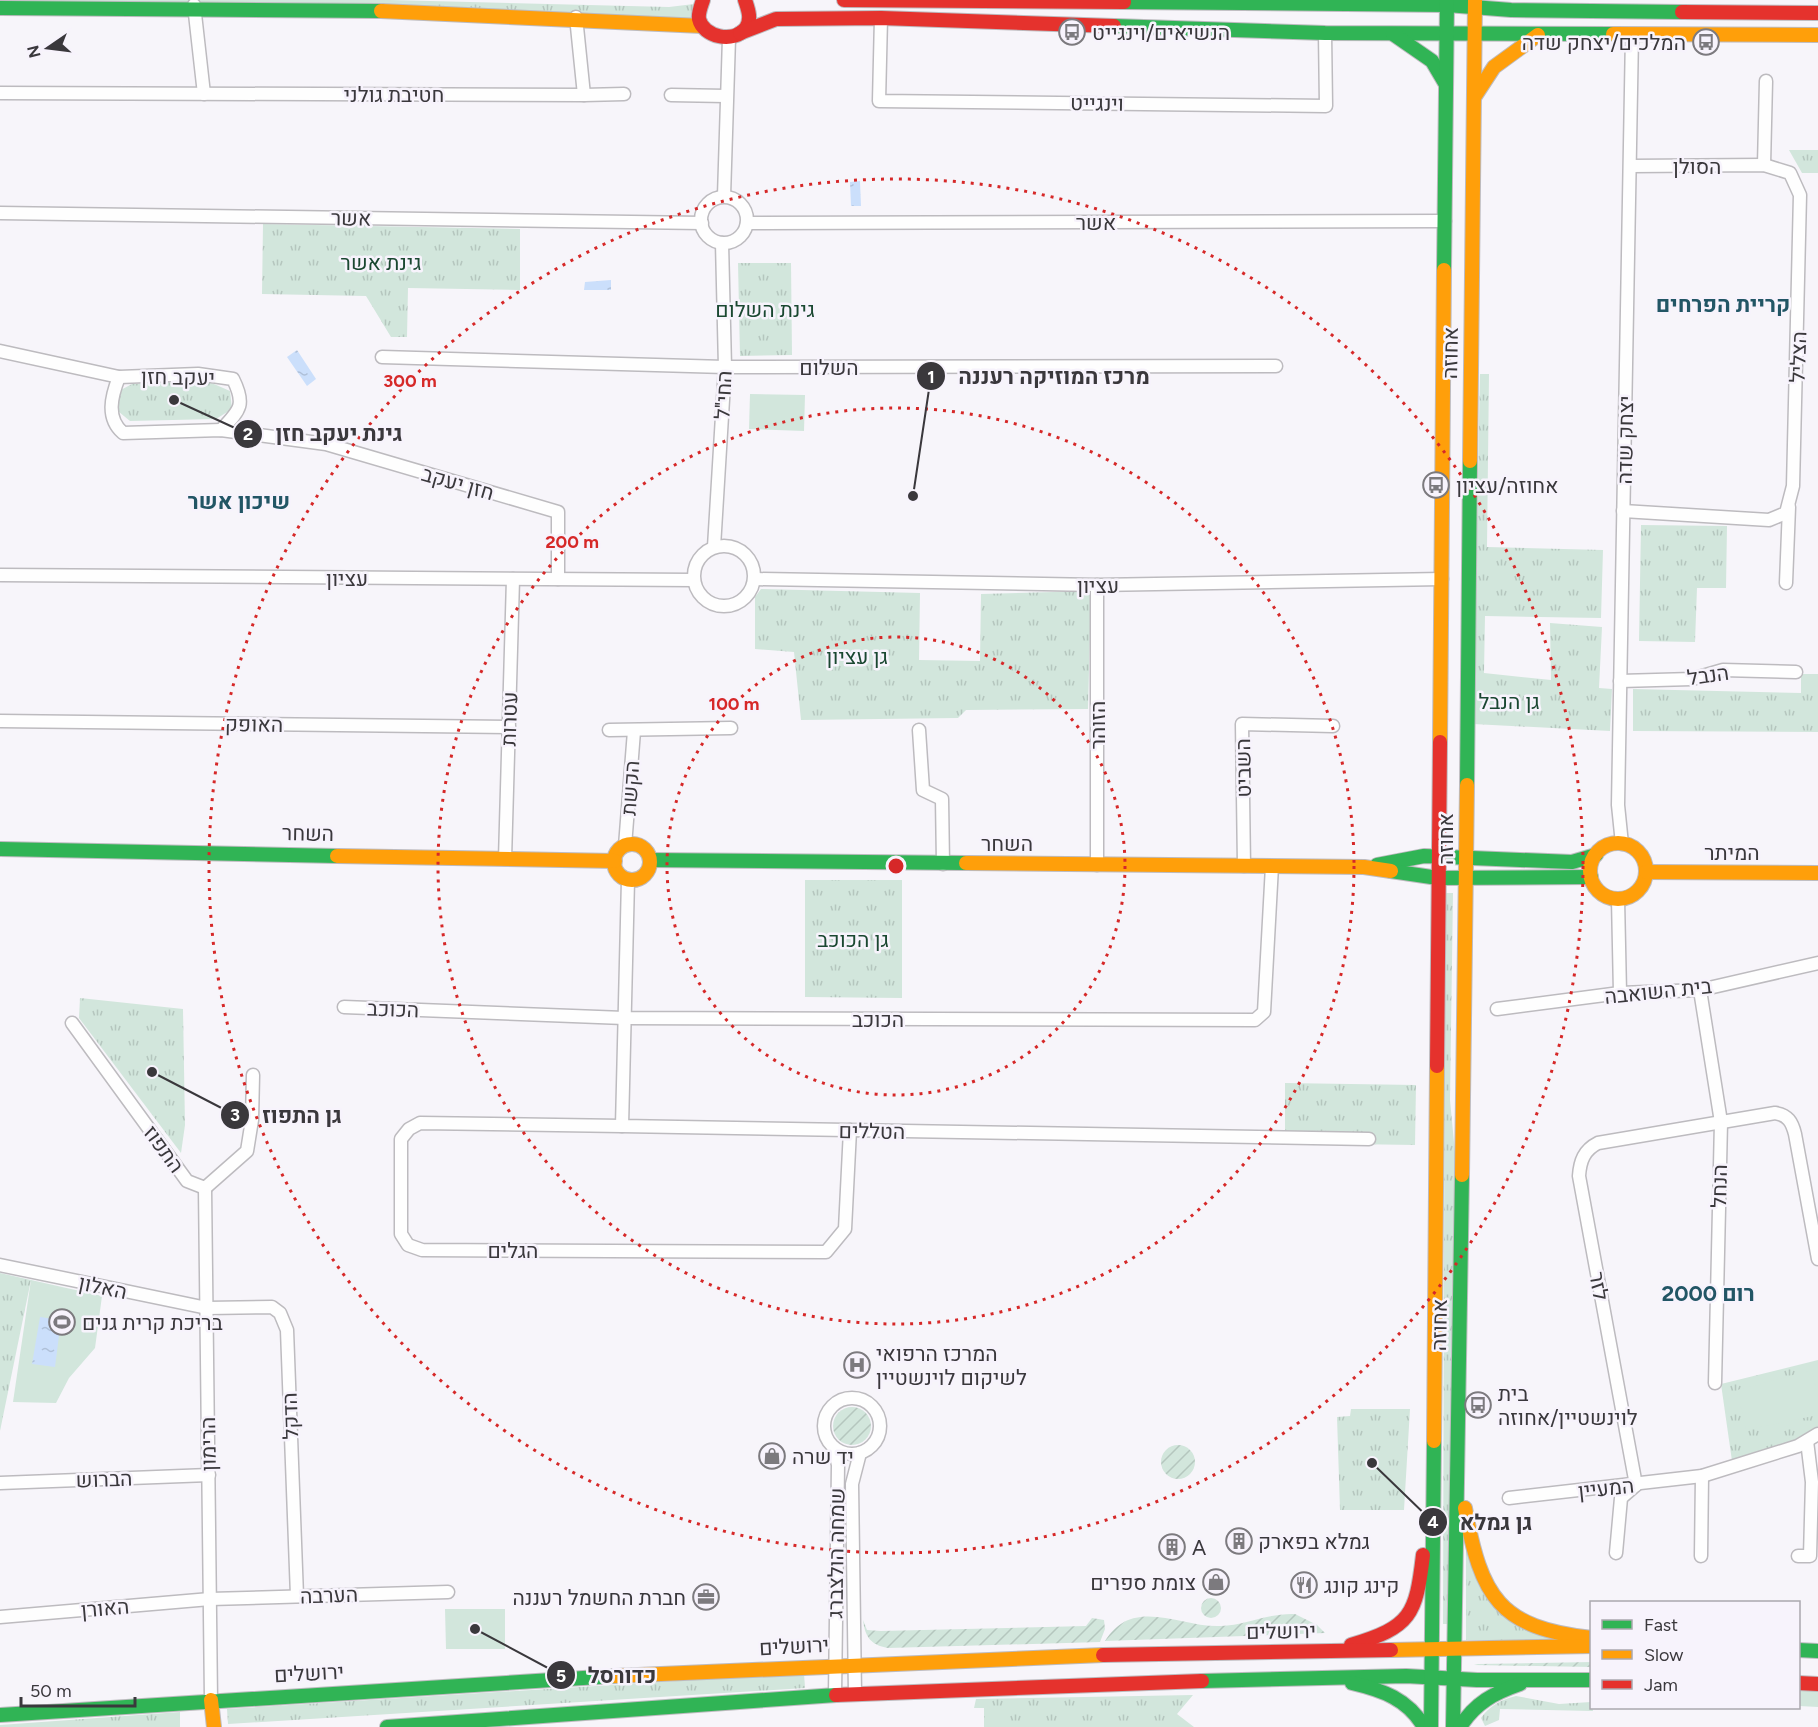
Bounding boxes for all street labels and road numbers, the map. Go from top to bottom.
street label: חטיבת גולני [344,82,444,107]
street label: וינגייט [1070,90,1124,116]
street label: הסולן [1673,154,1721,179]
street label: אשר [331,205,371,231]
street label: אשר [1076,210,1116,235]
street label: אחוזה [1437,327,1463,379]
street label: הצליל [1785,331,1811,383]
street label: השלום [799,355,859,380]
street label: יעקב חזן [141,364,215,390]
street label: החי"ל [709,370,737,420]
street label: יצחק שדה [1612,395,1638,485]
street label: חזן יעקב [419,461,497,505]
street label: עציון [326,566,368,591]
street label: עציון [1077,573,1119,598]
street label: הנבל [1686,660,1730,690]
street label: עטרות [496,691,522,747]
street label: הזוהר [1085,701,1110,749]
street label: האופק [225,711,283,737]
street label: השביט [1230,738,1256,798]
street label: הקשת [616,760,644,816]
street label: אחוזה [1433,813,1458,865]
street label: השחר [282,820,334,846]
street label: השחר [981,831,1033,856]
street label: המיתר [1704,840,1760,865]
street label: בית השואבה [1603,973,1713,1009]
street label: הכוכב [366,996,420,1022]
street label: הכוכב [852,1007,904,1032]
street label: הטללים [839,1118,905,1144]
street label: התפוז [139,1121,189,1177]
street label: הנחל [1706,1164,1732,1208]
street label: הגלים [488,1238,538,1263]
street label: האלון [77,1270,129,1304]
street label: לזר [1584,1270,1614,1302]
street label: אחוזה [1426,1299,1452,1351]
street label: הדקל [277,1392,303,1440]
street label: הרימון [195,1417,221,1471]
street label: הברוש [75,1466,133,1492]
street label: המעיין [1577,1473,1635,1503]
street label: שמחה הולצברג [822,1488,850,1618]
street label: הערבה [299,1581,359,1609]
street label: האורן [80,1593,130,1623]
street label: ירושלים [1246,1618,1316,1644]
street label: ירושלים [758,1632,830,1660]
street label: ירושלים [273,1659,345,1687]

